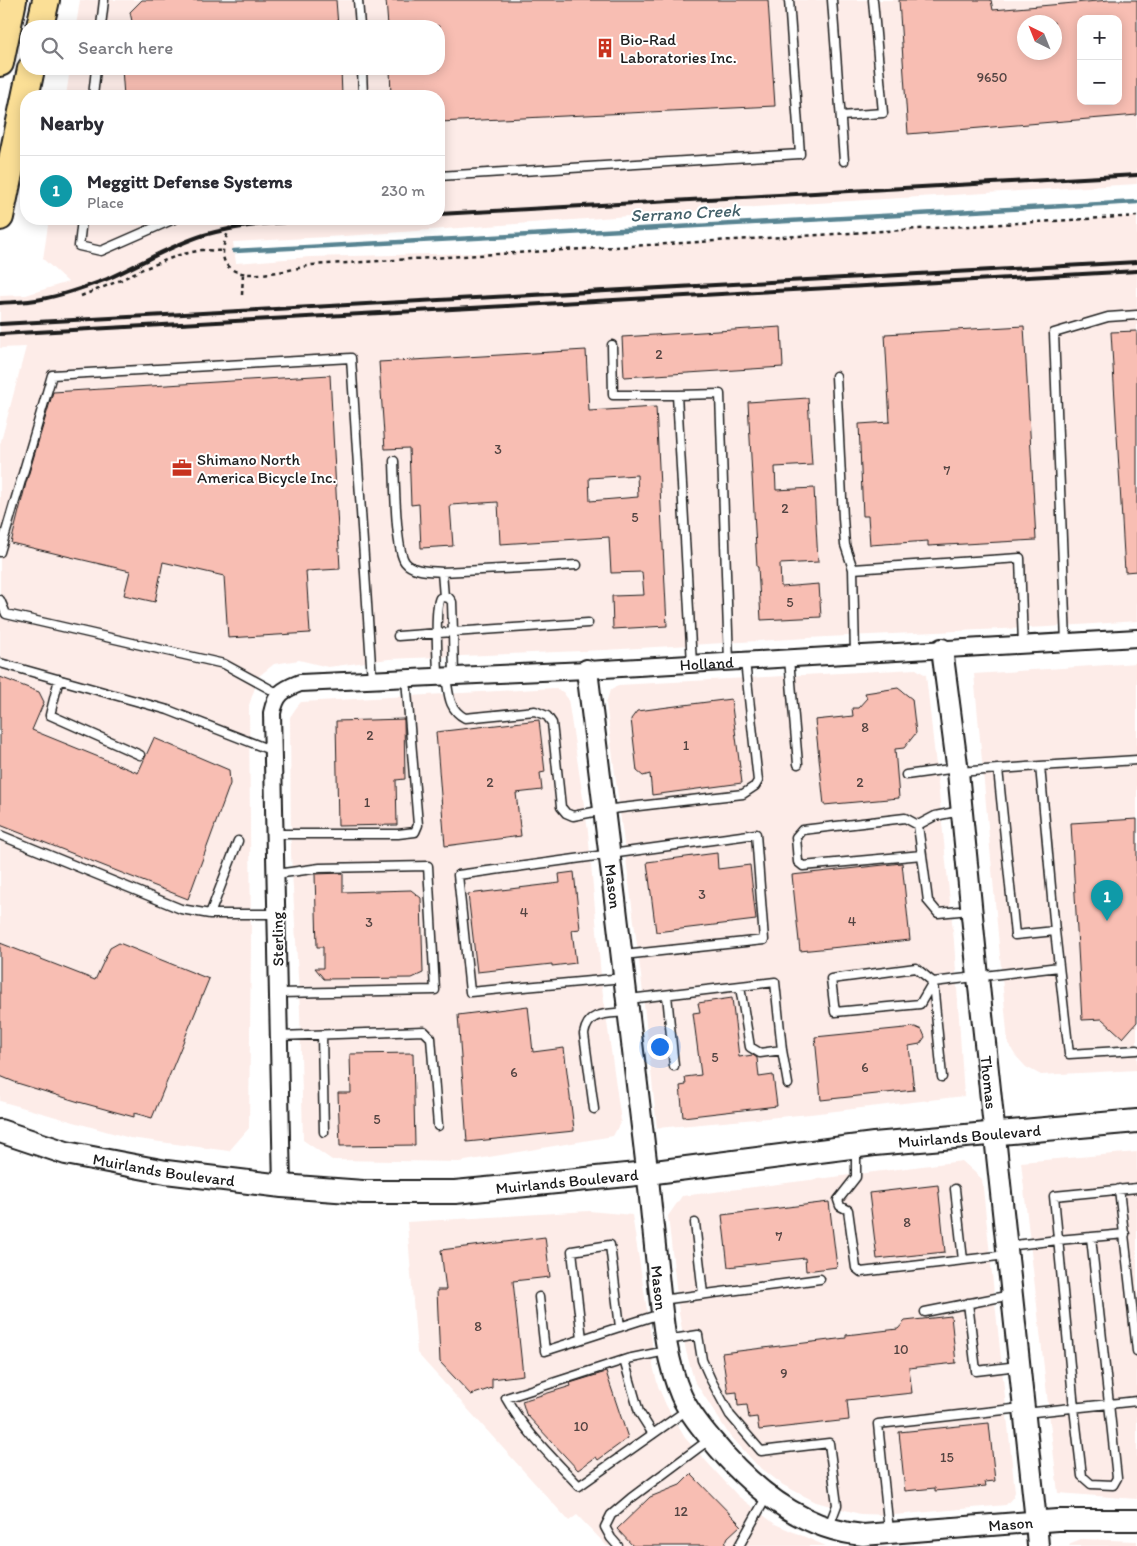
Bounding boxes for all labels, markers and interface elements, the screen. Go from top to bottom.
north arrow [1017,15,1062,60]
map controls [1077,15,1122,105]
button: + [1077,15,1122,60]
search box [20,20,445,75]
place label: Bio-Rad Laboratories Inc. [620,30,737,67]
icon: search [38,34,66,62]
text: Search here [78,36,173,59]
building icon: Bio-Rad Laboratories Inc. [594,37,616,59]
button: − [1077,60,1122,105]
house number: 9650 [977,69,1007,86]
text: Nearby [40,110,104,135]
text: Meggitt Defense Systems [87,170,292,193]
text: 1 [52,181,60,200]
text: 230 m [381,181,425,200]
text: Place [87,193,124,212]
water label: Serrano Creek [630,199,742,227]
house number: 2 [655,346,663,363]
house number: 3 [494,441,502,458]
place label: Shimano North America Bicycle Inc. [197,450,337,487]
office icon: Shimano North America Bicycle Inc. [171,457,193,479]
house number: 7 [944,462,951,479]
house number: 2 [781,500,789,517]
house number: 5 [631,509,639,526]
house number: 5 [786,594,794,611]
street label: Holland [679,652,734,675]
house number: 8 [861,719,869,736]
house number: 2 [366,727,374,744]
house number: 1 [683,737,690,754]
house number: 2 [486,774,494,791]
house number: 2 [856,774,864,791]
house number: 1 [364,794,371,811]
street label: Mason [601,863,625,910]
pin: 1 [1091,880,1123,921]
house number: 3 [698,886,706,903]
house number: 4 [520,904,529,921]
street label: Sterling [268,911,287,966]
house number: 4 [848,913,857,930]
house number: 3 [365,914,373,931]
your location [647,1034,673,1060]
house number: 5 [711,1049,719,1066]
street label: Thomas [976,1055,1001,1110]
house number: 6 [861,1059,869,1076]
house number: 6 [510,1064,518,1081]
house number: 5 [373,1111,381,1128]
street label: Muirlands Boulevard [897,1120,1042,1152]
street label: Muirlands Boulevard [91,1149,236,1190]
street label: Muirlands Boulevard [495,1165,640,1198]
house number: 8 [903,1214,911,1231]
house number: 7 [776,1228,783,1245]
street label: Mason [647,1265,671,1312]
house number: 8 [474,1318,482,1335]
house number: 10 [893,1341,909,1358]
house number: 9 [780,1365,788,1382]
house number: 10 [573,1418,589,1435]
house number: 15 [940,1449,954,1466]
house number: 12 [674,1503,689,1520]
street label: Mason [988,1513,1034,1535]

